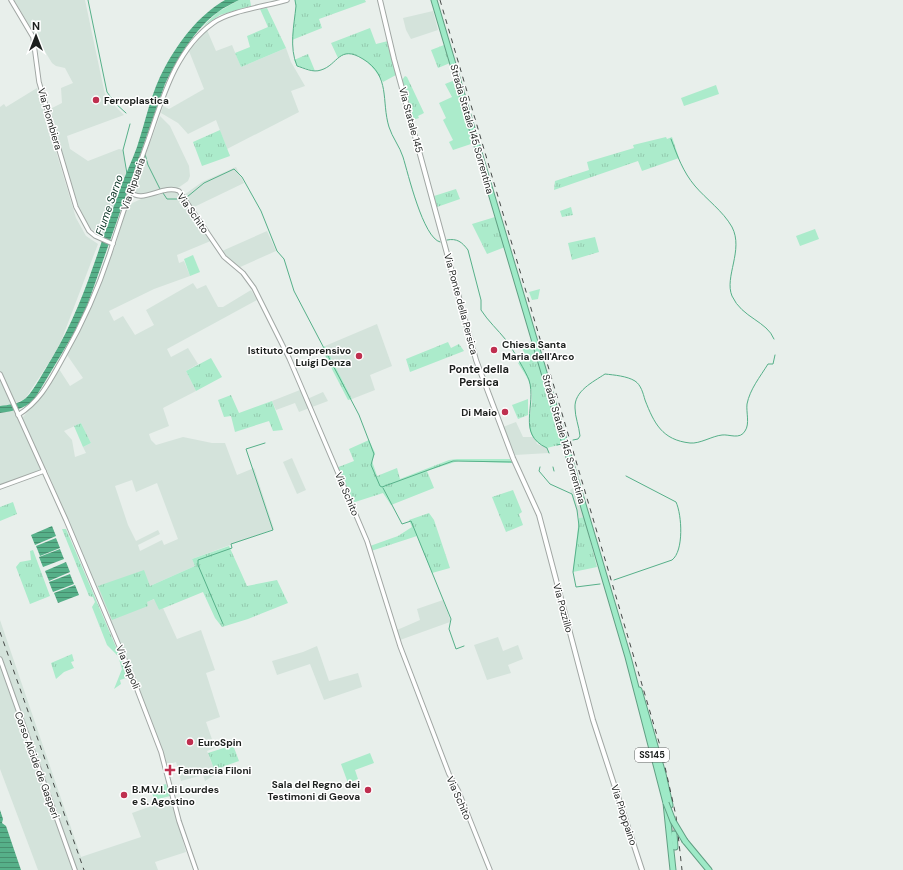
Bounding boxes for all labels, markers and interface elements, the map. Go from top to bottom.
north arrow [16,16,56,56]
text: N [32,19,40,33]
street label: Strada Statale 145 Sorrentina [447,63,497,195]
street label: Via Statale 145 [396,86,426,154]
street label: Via Piombiera [35,87,65,151]
place label: Ferroplastica [104,94,169,107]
marker: Ferroplastica [91,95,101,105]
street label: Via Ripuaria [118,156,148,212]
water label: Fiume Sarno [92,172,126,237]
street label: Via Schito [174,190,212,236]
street label: Via Ponte della Persica [441,252,481,356]
place label: Chiesa Santa Maria dell'Arco [502,338,574,363]
place label: Istituto Comprensivo Luigi Denza [248,344,351,369]
marker: Chiesa Santa Maria dell'Arco [489,345,499,355]
marker: Istituto Comprensivo Luigi Denza [354,351,364,361]
district label: Ponte della Persica [449,362,509,389]
street label: Strada Statale 145 Sorrentina [539,373,589,505]
place label: Di Maio [461,406,497,419]
marker: Di Maio [500,407,510,417]
street label: Via Schito [332,470,362,518]
street label: Via Pozzillo [550,582,576,634]
street label: Via Napoli [113,643,143,691]
street label: Corso Alcide de Gasperi [12,710,62,820]
place label: EuroSpin [198,736,242,749]
marker: EuroSpin [185,737,195,747]
road number: SS145 [635,748,669,762]
place label: Farmacia Filoni [178,764,252,777]
marker: Farmacia Filoni [165,765,175,775]
street label: Via Schito [444,774,474,822]
place label: Sala del Regno dei Testimoni di Geova [267,778,360,803]
place label: B.M.V.I. di Lourdes e S. Agostino [132,783,219,808]
street label: Via Pioppaino [608,783,640,847]
marker: Sala del Regno dei Testimoni di Geova [363,785,373,795]
marker: B.M.V.I. di Lourdes e S. Agostino [119,790,129,800]

